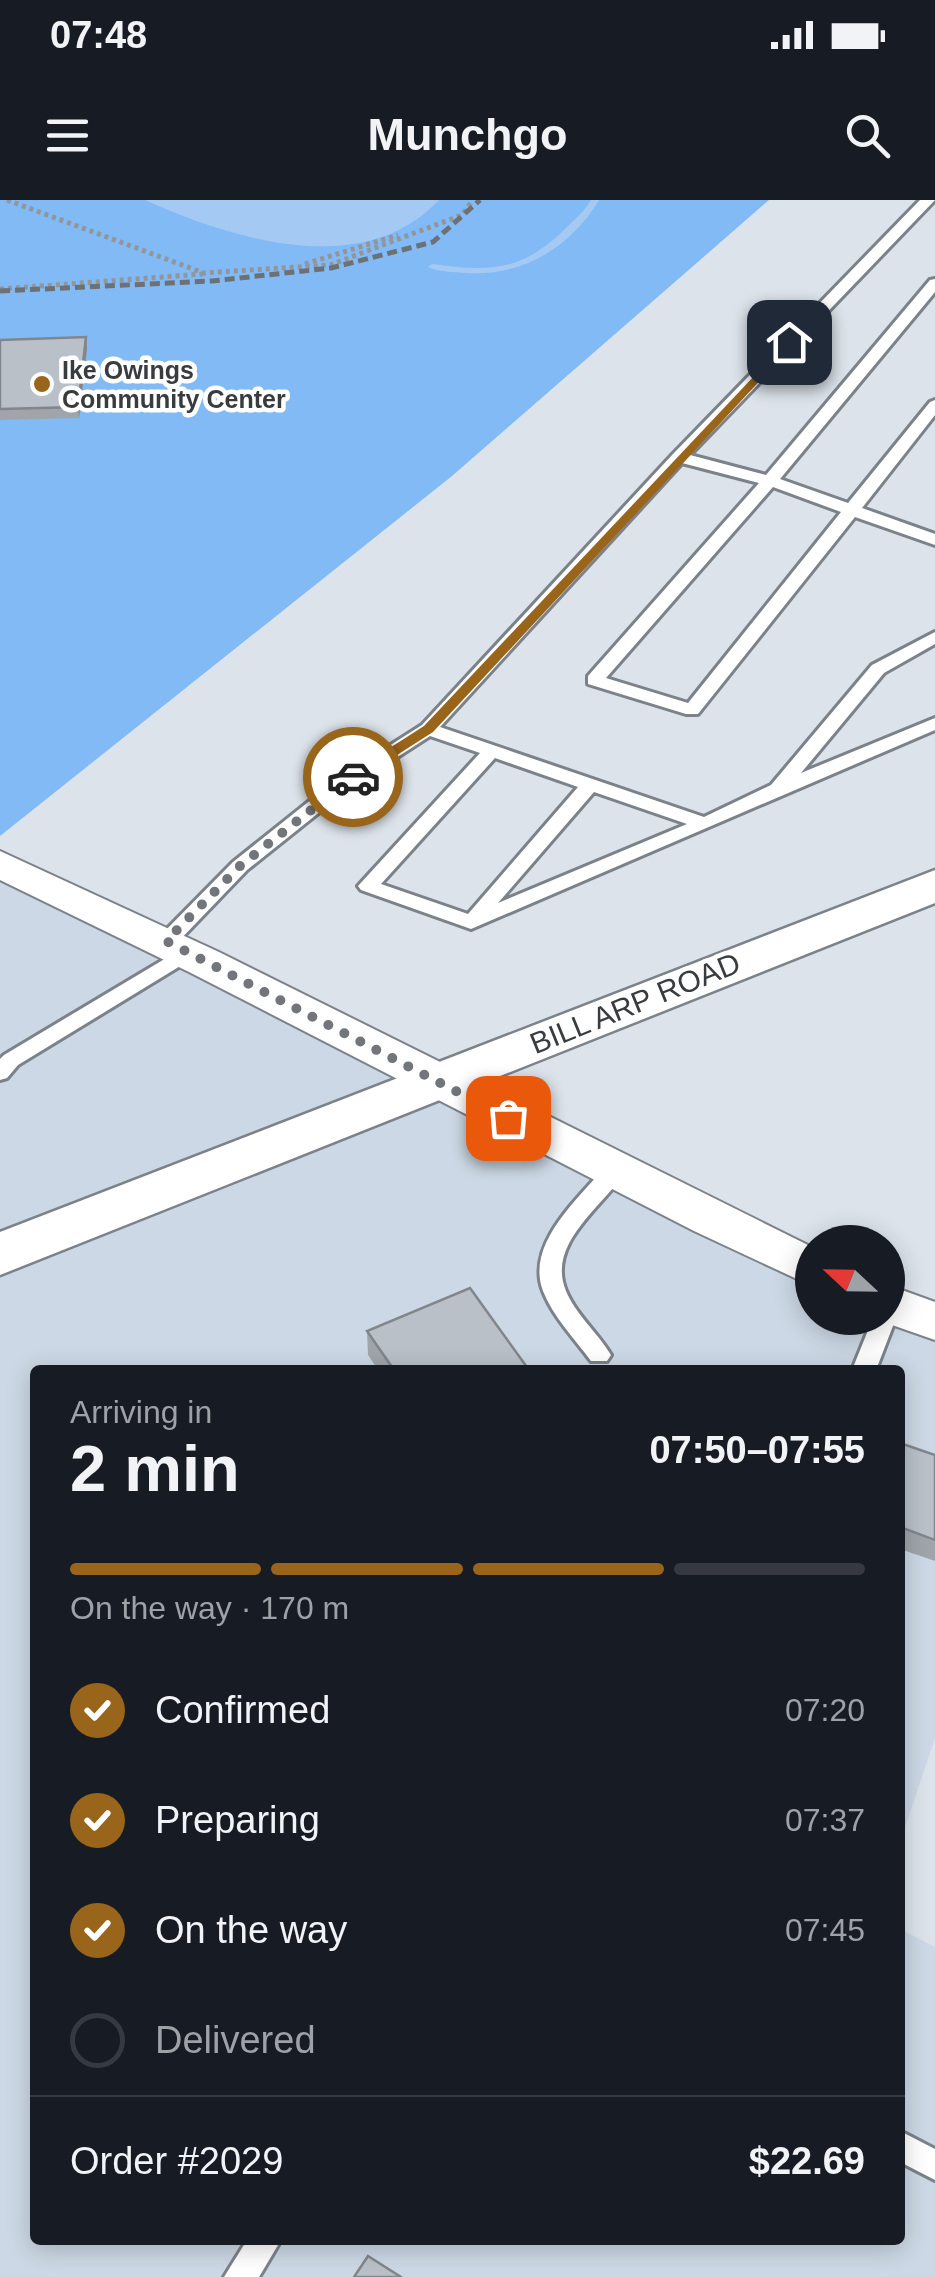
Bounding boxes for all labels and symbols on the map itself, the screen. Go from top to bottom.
pin [747,300,832,385]
place label: Ike Owings Community Center [62,356,286,413]
marker: Ike Owings Community Center [31,373,53,395]
courier [303,727,403,827]
street label: BILL ARP ROAD [525,946,745,1060]
pin [466,1076,551,1161]
north arrow [795,1225,905,1335]

